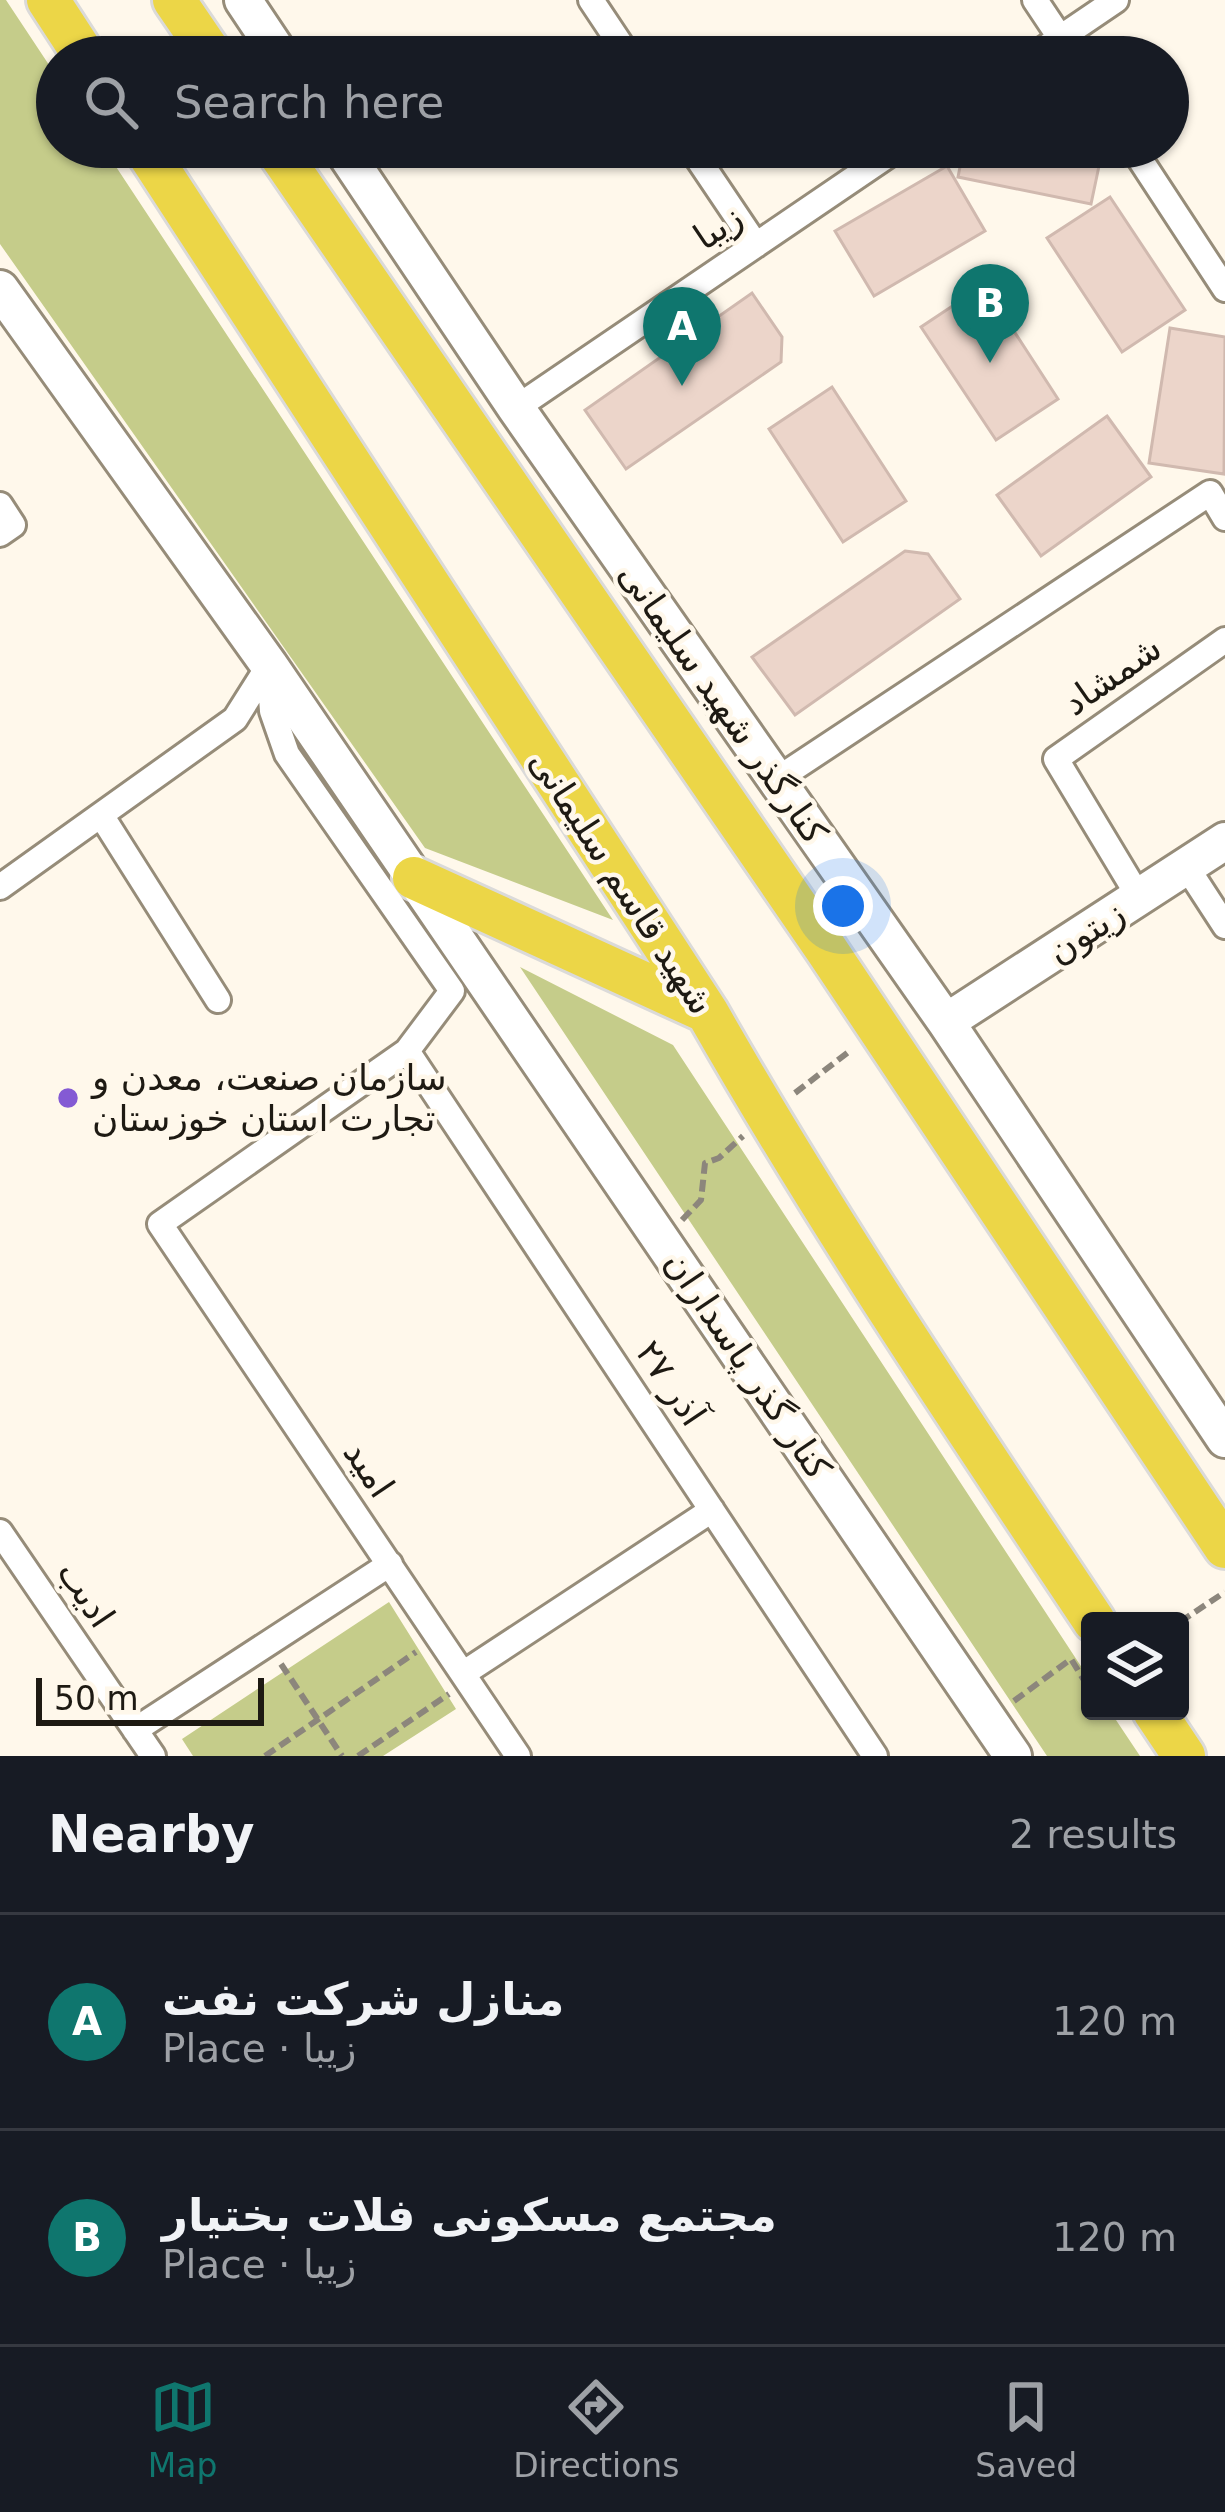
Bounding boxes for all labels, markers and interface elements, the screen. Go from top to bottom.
search box [36,36,1189,168]
icon: search [78,69,144,135]
text: Search here [174,76,444,129]
street label: زیبا [686,196,750,259]
pin: B [951,264,1029,363]
pin: A [643,287,721,386]
street label: کنارگذر شهید سلیمانی [610,554,836,853]
street label: شمشاد [1055,627,1169,723]
street label: شهید قاسم سلیمانی [521,742,723,1022]
your location [813,876,873,936]
street label: زیتون [1040,892,1133,973]
place label: سازمان صنعت، معدن و تجارت استان خوزستان [90,1057,447,1140]
marker: سازمان صنعت، معدن و تجارت استان خوزستان [55,1085,81,1111]
street label: کنار گذر پاسداران [656,1243,840,1488]
street label: آذر ۲۷ [627,1332,717,1435]
street label: امید [335,1433,403,1505]
street label: ادیب [49,1553,123,1635]
map controls [1081,1612,1189,1720]
button: layers [1081,1612,1189,1720]
scale bar [36,1672,264,1725]
text: 50 m [54,1679,139,1718]
text: Nearby [48,1805,255,1864]
text: 2 results [1009,1812,1177,1857]
text: منازل شرکت نفت [162,1973,564,2026]
text: A [72,1999,102,2044]
text: 120 m [1052,1999,1177,2044]
text: Place · زیبا [162,2026,356,2071]
text: مجتمع مسکونی فلات بختیار [162,2189,777,2242]
text: B [72,2215,102,2260]
text: 120 m [1052,2215,1177,2260]
text: Place · زیبا [162,2242,356,2287]
tab: Map [148,2374,218,2485]
tab: Directions [513,2374,679,2485]
tab: Saved [975,2374,1077,2485]

